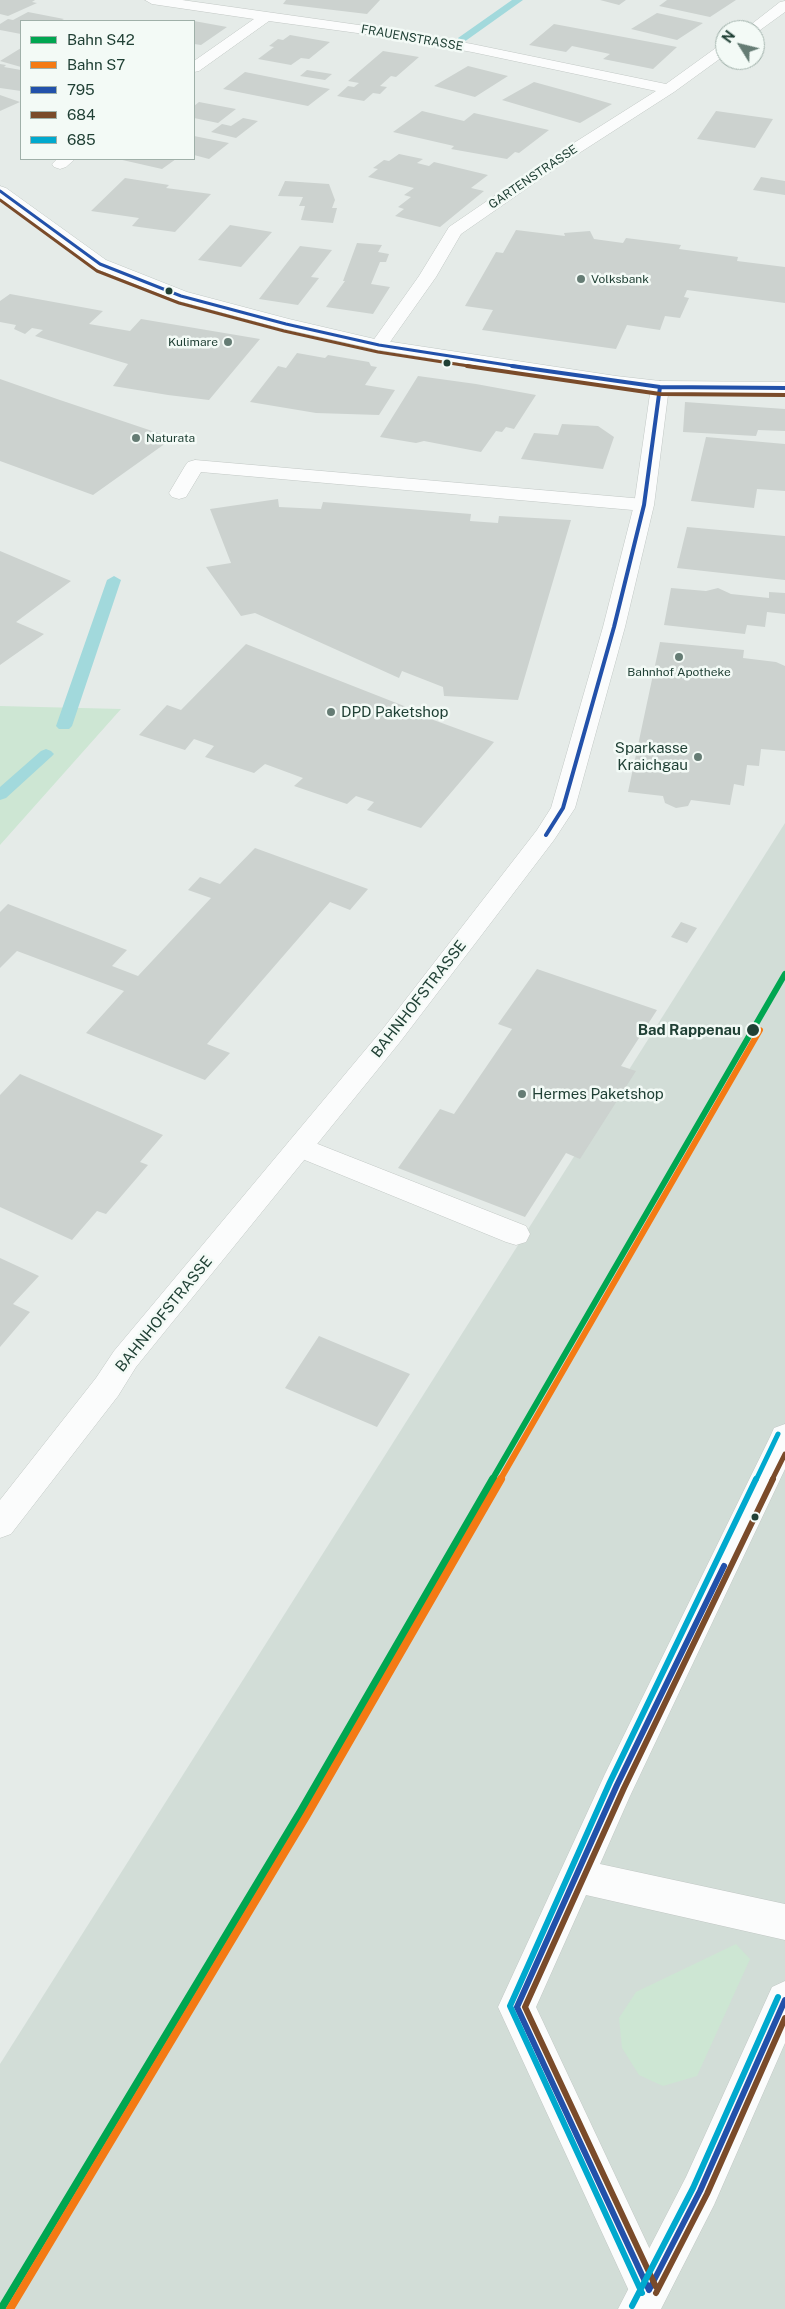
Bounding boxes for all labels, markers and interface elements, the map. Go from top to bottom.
legend [20,20,195,160]
north arrow [715,20,765,70]
street label: FRAUENSTRASSE [360,22,464,54]
text: N [719,28,738,46]
text: Bahn S42 [67,31,135,48]
text: Bahn S7 [67,56,125,73]
text: 795 [67,81,95,98]
text: 684 [67,106,95,123]
text: 685 [67,131,96,148]
street label: GARTENSTRASSE [486,142,580,212]
place label: Volksbank [591,272,649,286]
marker: Volksbank [575,273,587,285]
unlabelled marker [164,286,174,296]
place label: Kulimare [168,335,218,349]
marker: Kulimare [222,336,234,348]
unlabelled marker [442,358,452,368]
place label: Naturata [146,431,195,445]
marker: Naturata [130,432,142,444]
marker: Bahnhof Apotheke [673,651,685,663]
place label: Bahnhof Apotheke [627,665,731,679]
place label: DPD Paketshop [341,703,448,721]
marker: DPD Paketshop [325,706,337,718]
place label: Sparkasse Kraichgau [615,739,688,774]
marker: Sparkasse Kraichgau [692,751,704,763]
street label: BAHNHOFSTRASSE [368,937,470,1061]
place label: Bad Rappenau [638,1021,741,1039]
marker: Bad Rappenau [745,1022,761,1038]
place label: Hermes Paketshop [532,1085,664,1103]
marker: Hermes Paketshop [516,1088,528,1100]
street label: BAHNHOFSTRASSE [112,1253,216,1375]
unlabelled marker [750,1512,760,1522]

